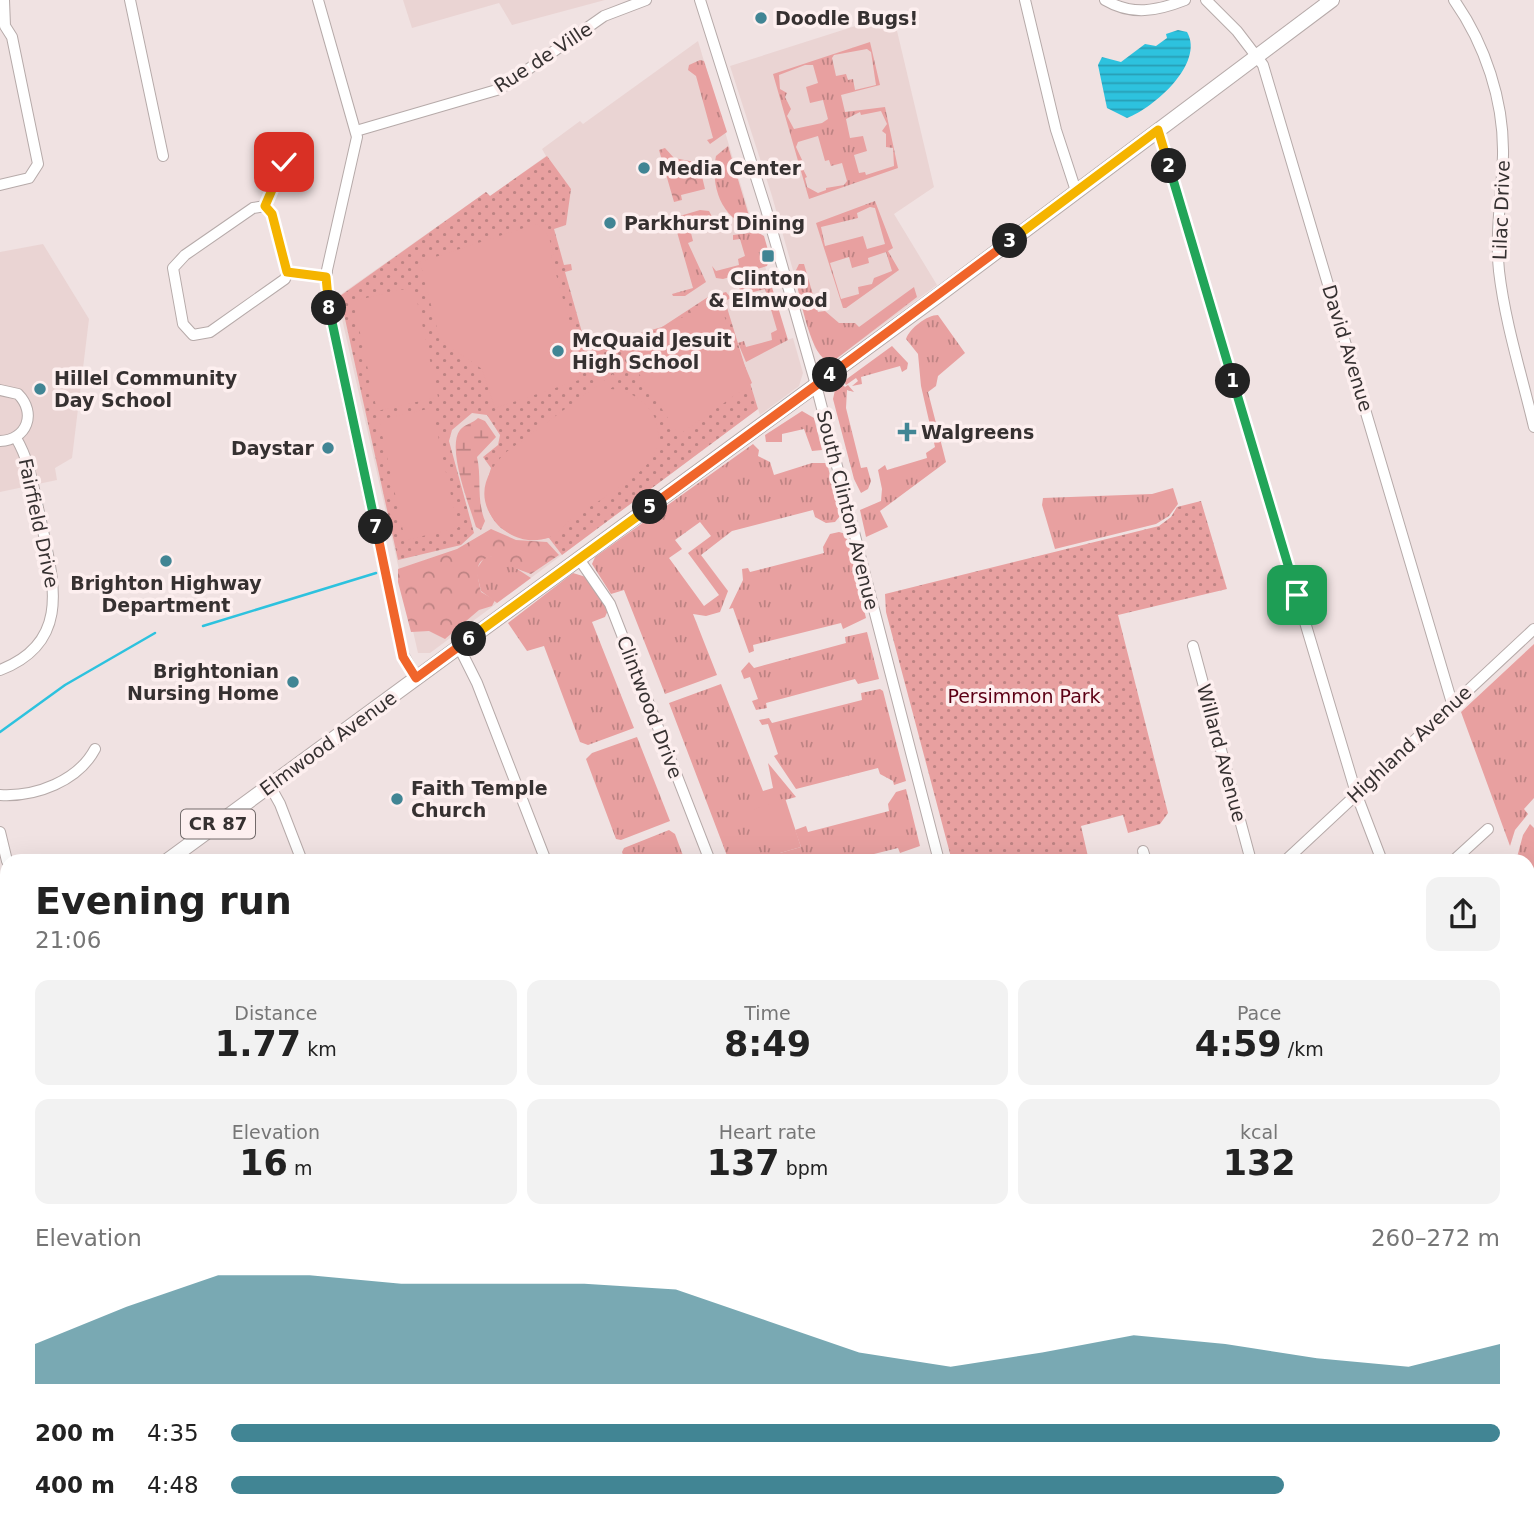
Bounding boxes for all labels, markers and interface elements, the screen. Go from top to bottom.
place label: Doodle Bugs! [775,7,918,29]
marker: Doodle Bugs! [753,10,769,26]
street label: Rue de Ville [490,17,596,97]
pin [254,132,314,192]
icon: check [265,143,303,181]
pin: 2 [1152,148,1186,184]
text: 2 [1162,154,1175,176]
place label: Media Center [658,157,802,179]
marker: Media Center [636,160,652,176]
street label: Lilac Drive [1488,160,1514,260]
place label: Parkhurst Dining [624,212,805,234]
marker: Parkhurst Dining [602,215,618,231]
pin: 3 [992,224,1028,258]
text: 3 [1003,229,1016,251]
marker: Clinton & Elmwood [760,248,776,264]
place label: Clinton & Elmwood [708,267,828,311]
street label: David Avenue [1318,282,1378,414]
pin: 8 [312,290,346,326]
text: 8 [322,296,335,318]
place label: McQuaid Jesuit High School [572,329,732,373]
marker: McQuaid Jesuit High School [550,343,566,359]
pin: 4 [812,358,848,392]
text: 4 [823,363,836,385]
pin: 1 [1216,364,1250,398]
place label: Hillel Community Day School [54,367,238,411]
text: 1 [1226,369,1239,391]
marker: Hillel Community Day School [32,381,48,397]
street label: South Clinton Avenue [813,408,883,612]
place label: Walgreens [921,421,1034,443]
marker: Walgreens [899,424,915,440]
place label: Daystar [231,437,315,459]
marker: Daystar [320,440,336,456]
street label: Fairfield Drive [15,456,63,590]
pin: 5 [632,490,668,524]
text: 5 [643,495,656,517]
pin: 7 [358,510,394,544]
text: 7 [369,515,382,537]
marker: Brighton Highway Department [158,553,174,569]
pin [1267,565,1327,625]
place label: Brighton Highway Department [70,572,262,616]
icon: arrive [1278,576,1316,614]
pin: 6 [452,622,486,656]
text: 6 [462,627,475,649]
street label: Clintwood Drive [613,633,687,781]
place label: Brightonian Nursing Home [127,660,279,704]
marker: Brightonian Nursing Home [285,674,301,690]
street label: Highland Avenue [1343,681,1475,807]
street label: Willard Avenue [1193,682,1251,824]
park label: Persimmon Park [947,685,1101,707]
street label: Elmwood Avenue [255,686,401,800]
place label: Faith Temple Church [411,777,548,821]
marker: Faith Temple Church [389,791,405,807]
road number: CR 87 [181,810,255,838]
button: share [1426,877,1500,951]
text: Evening run [35,879,292,923]
text: 21:06 [35,927,101,953]
text: Distance [234,1002,317,1024]
text: Time [744,1002,791,1024]
text: Pace [1237,1002,1281,1024]
text: 1.77 [215,1024,301,1064]
text: 8:49 [724,1024,811,1064]
text: 4:59 [1195,1024,1282,1064]
text: km [301,1038,337,1060]
text: /km [1282,1038,1324,1060]
text: Elevation [232,1121,320,1143]
text: Heart rate [719,1121,816,1143]
text: kcal [1240,1121,1278,1143]
text: 16 [239,1143,288,1183]
text: 137 [707,1143,780,1183]
text: 132 [1223,1143,1296,1183]
text: m [288,1157,312,1179]
text: bpm [780,1157,828,1179]
text: Elevation [35,1225,142,1251]
text: 260–272 m [1371,1225,1500,1251]
text: 200 m [35,1420,115,1446]
text: 4:35 [147,1420,199,1446]
text: 400 m [35,1472,115,1498]
text: 4:48 [147,1472,199,1498]

